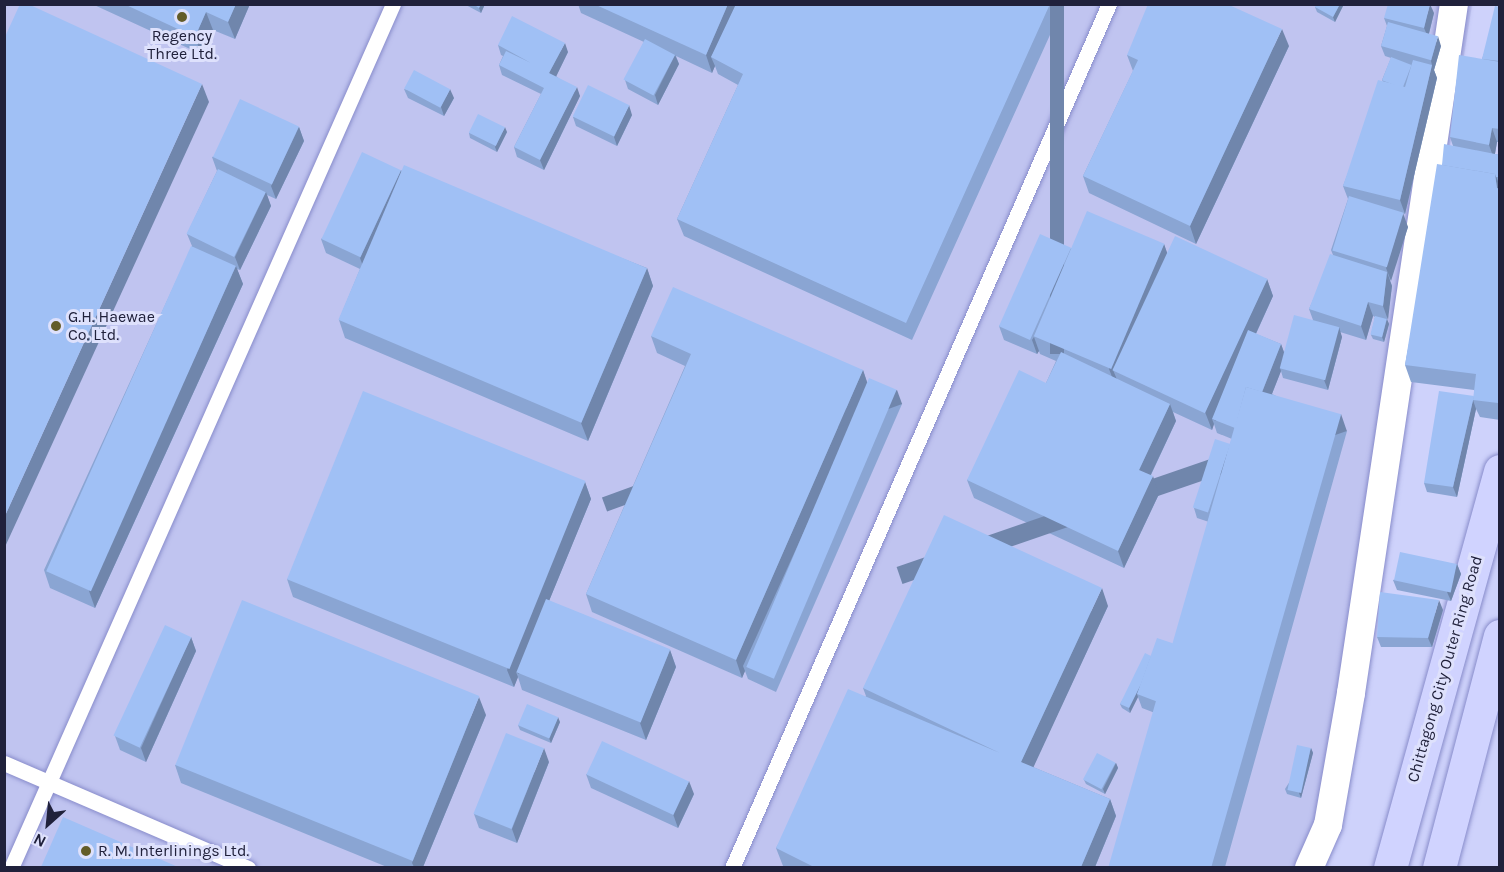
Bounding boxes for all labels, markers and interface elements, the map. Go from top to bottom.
marker: Regency Three Ltd. [175,10,189,24]
place label: Regency Three Ltd. [147,26,217,64]
place label: G.H. Haewae Co. Ltd. [68,307,155,345]
marker: G.H. Haewae Co. Ltd. [49,319,63,333]
street label: Chittagong City Outer Ring Road [1403,553,1487,785]
north arrow [18,794,78,854]
text: N [30,829,49,852]
place label: R. M. Interlinings Ltd. [98,841,249,861]
marker: R. M. Interlinings Ltd. [79,844,93,858]

